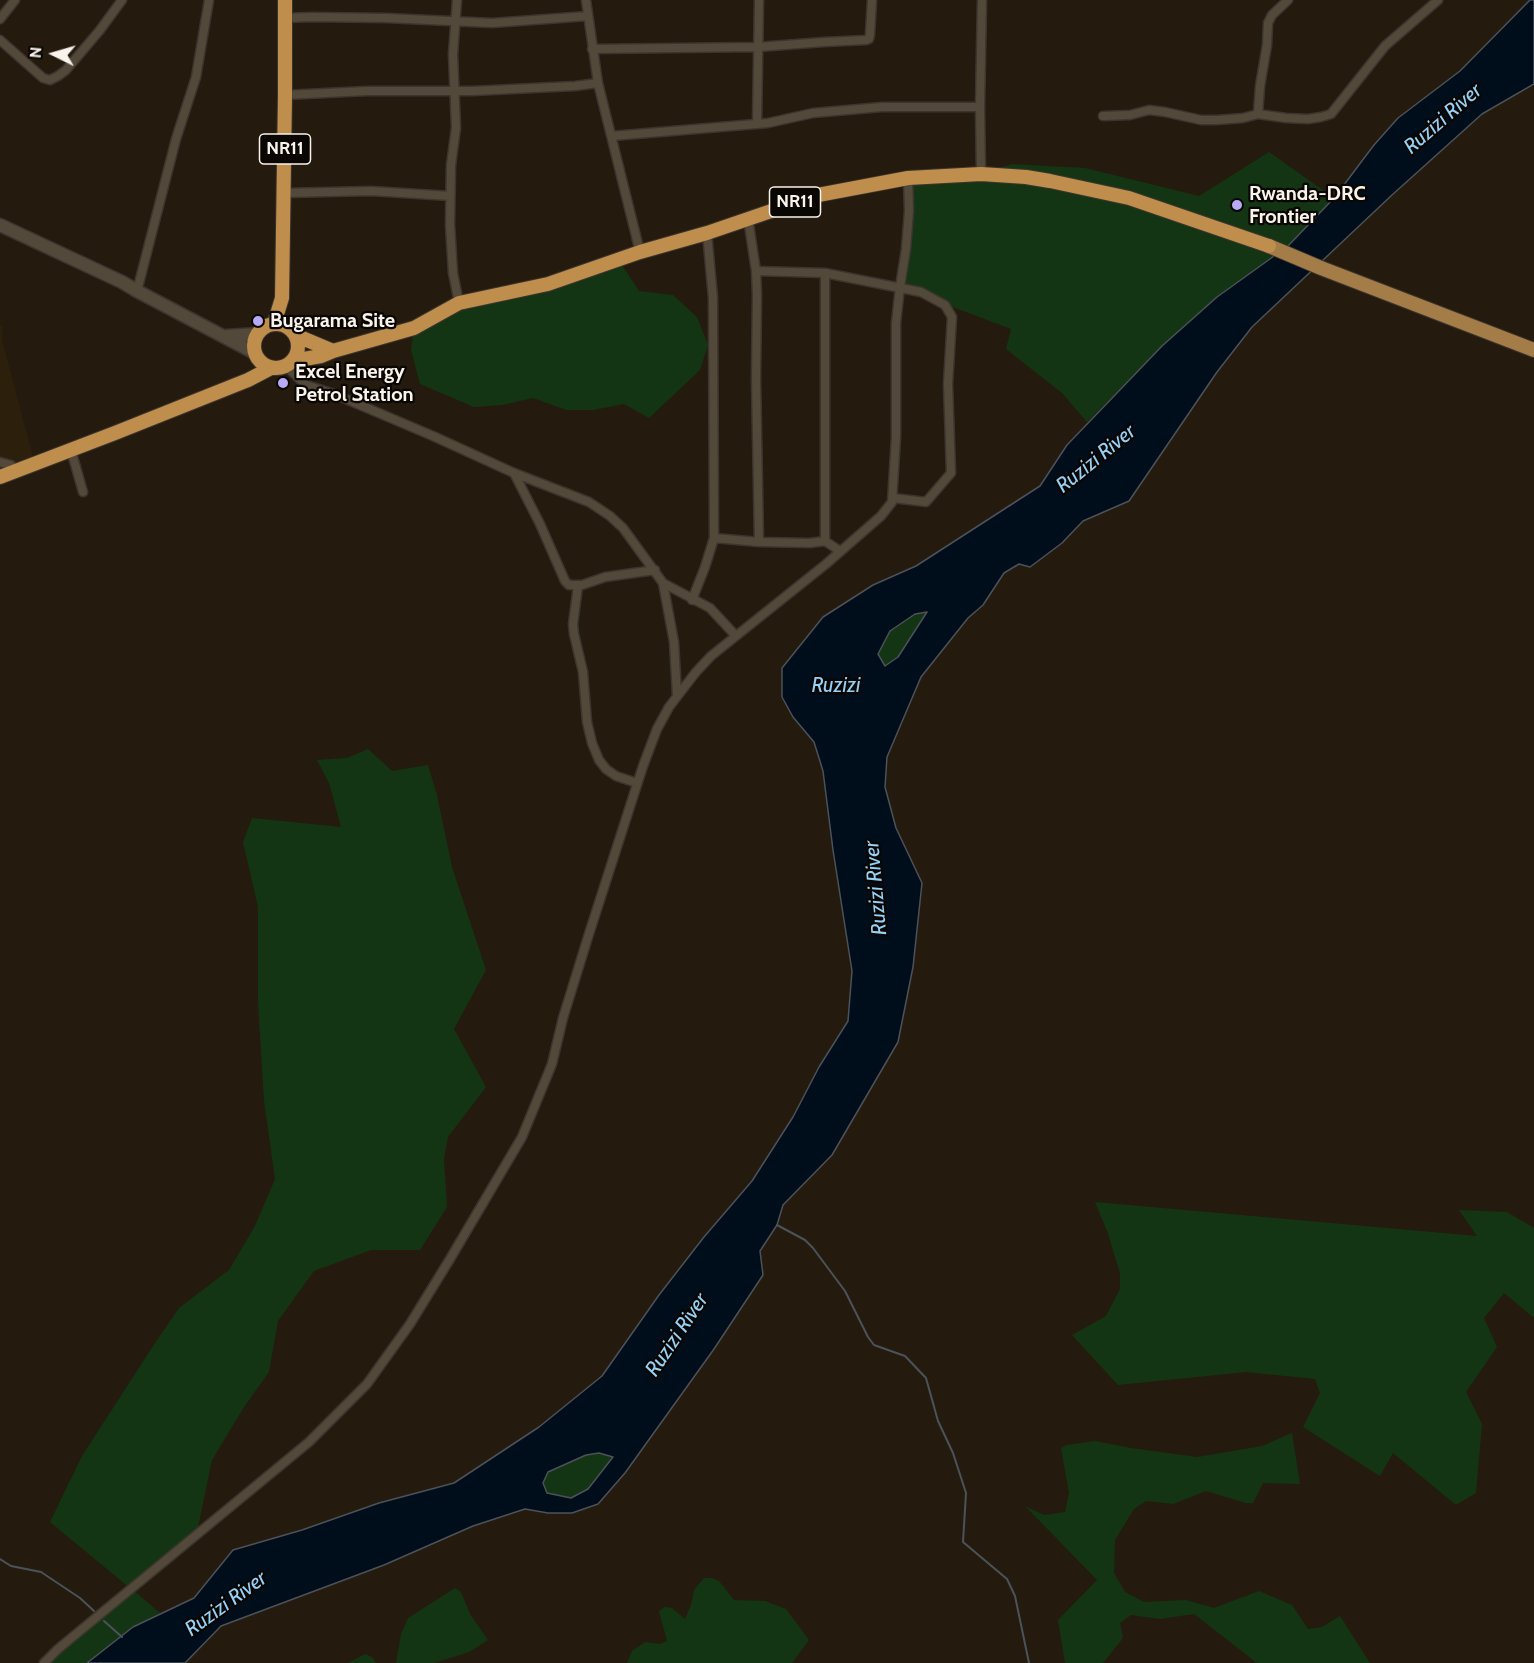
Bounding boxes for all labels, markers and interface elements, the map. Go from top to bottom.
north arrow [24,24,84,84]
text: N [26,46,46,59]
water label: Ruzizi River [1399,78,1487,160]
road number: NR11 [260,134,310,164]
place label: Rwanda-DRC Frontier [1249,182,1366,229]
road number: NR11 [770,187,820,217]
marker: Rwanda-DRC Frontier [1230,198,1244,212]
place label: Bugarama Site [270,309,395,333]
marker: Bugarama Site [251,314,265,328]
place label: Excel Energy Petrol Station [295,360,414,407]
marker: Excel Energy Petrol Station [276,376,290,390]
water label: Ruzizi River [1051,419,1141,499]
water label: Ruzizi [811,673,861,699]
water label: Ruzizi River [859,840,893,936]
water label: Ruzizi River [640,1289,714,1381]
water label: Ruzizi River [180,1566,272,1642]

